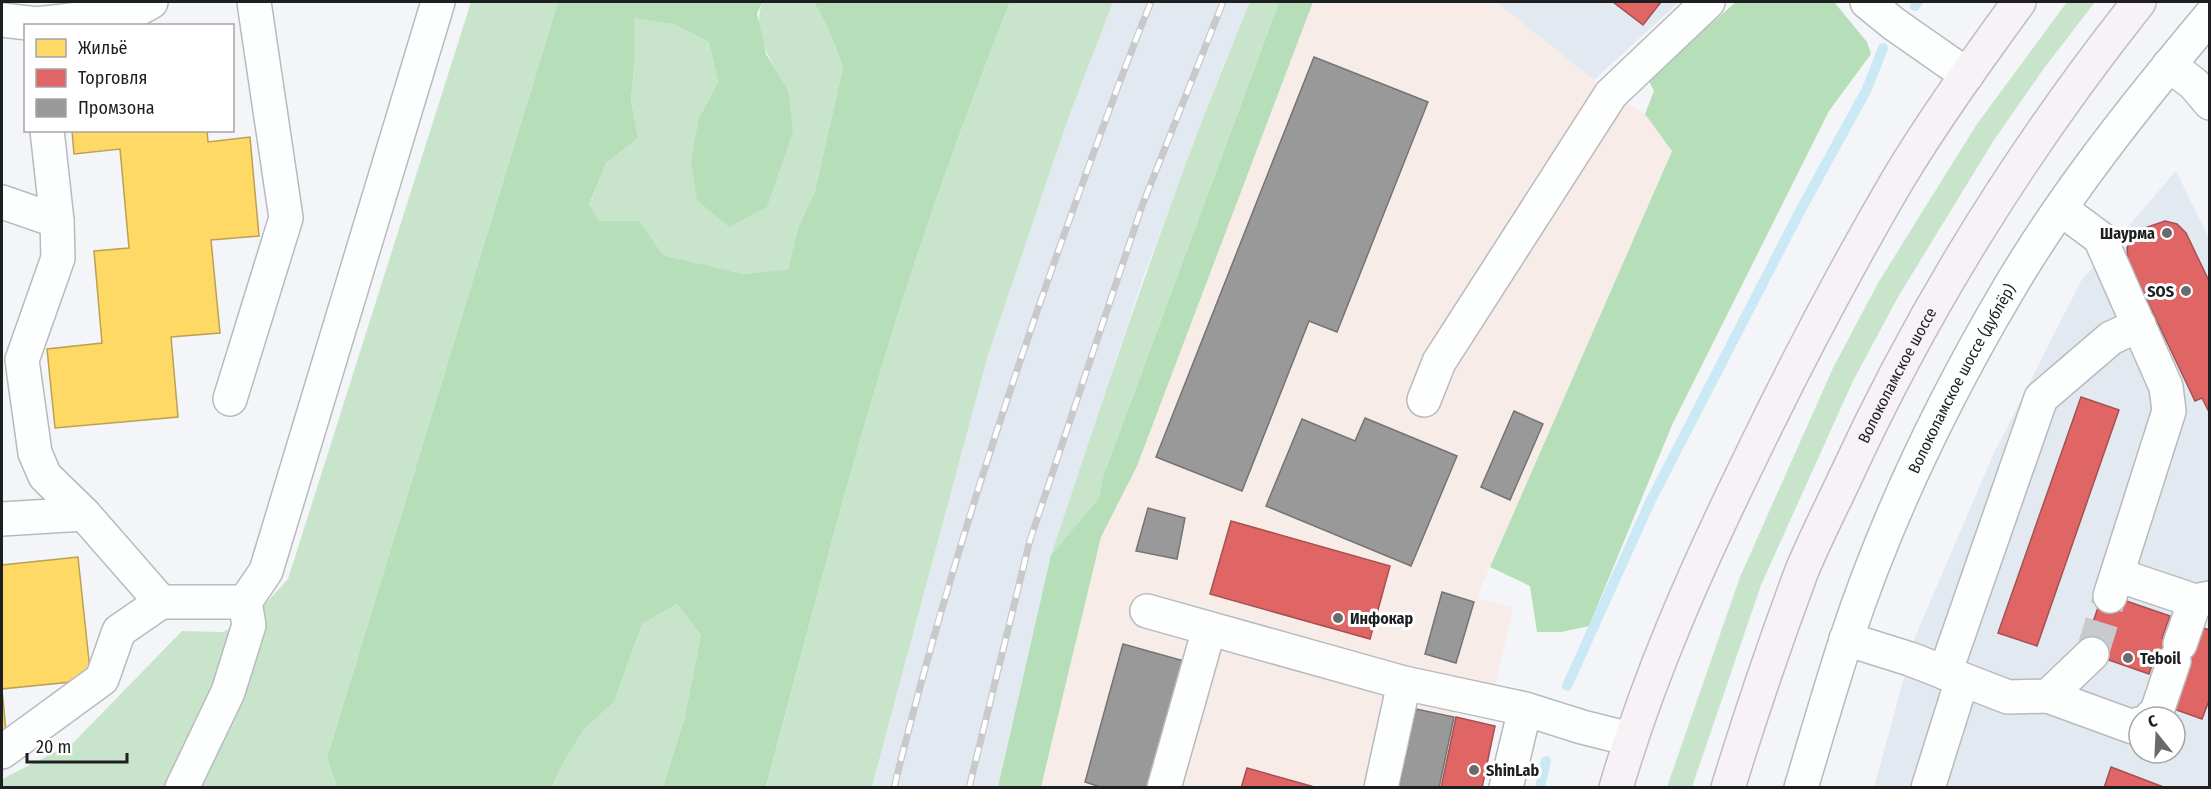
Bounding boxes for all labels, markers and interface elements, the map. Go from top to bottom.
legend [24,24,234,132]
text: Жильё [78,37,128,59]
text: Торговля [78,67,147,89]
text: Промзона [78,97,155,119]
place label: Шаурма [2100,224,2155,243]
marker: Шаурма [2160,226,2174,240]
street label: Волоколамское шоссе (дублёр) [1904,280,2020,476]
place label: SOS [2147,282,2174,301]
marker: SOS [2179,284,2193,298]
street label: Волоколамское шоссе [1854,304,1940,446]
place label: Инфокар [1350,609,1414,628]
marker: Инфокар [1331,611,1345,625]
place label: Teboil [2140,649,2181,668]
marker: Teboil [2121,651,2135,665]
north arrow [2127,705,2187,765]
text: С [2146,711,2160,732]
scale bar [27,726,128,764]
text: 20 m [36,736,71,758]
place label: ShinLab [1486,761,1540,780]
marker: ShinLab [1467,763,1481,777]

